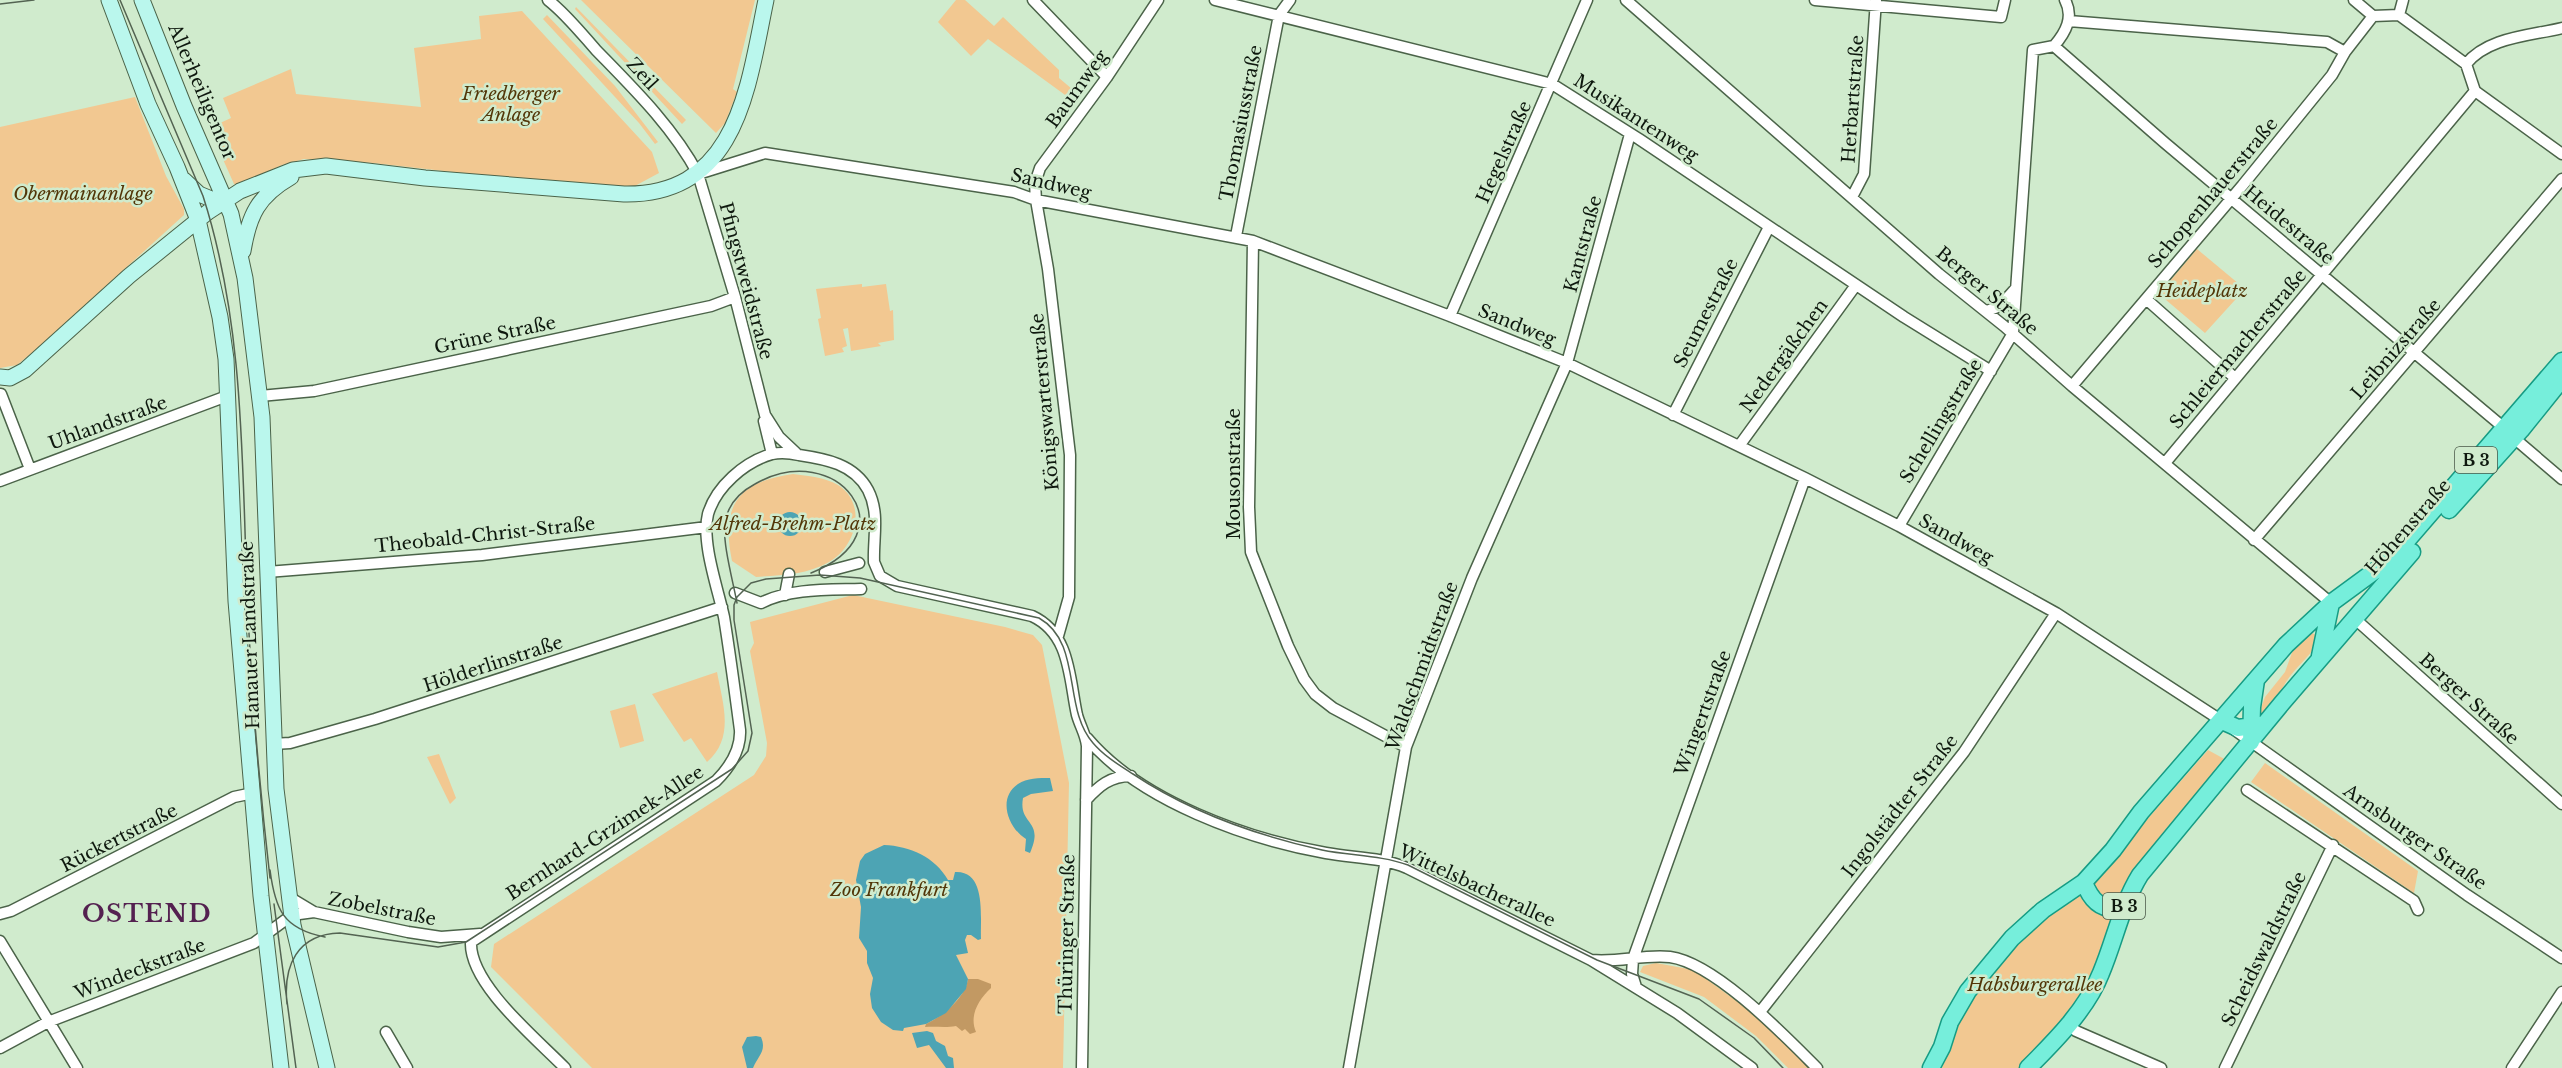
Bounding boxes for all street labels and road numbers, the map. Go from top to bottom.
street label: Allerheiligentor [163,20,241,164]
street label: Herbartstraße [1838,34,1868,164]
street label: Thomasiusstraße [1215,43,1267,203]
street label: Baumweg [1041,46,1113,132]
street label: Zeil [622,53,662,95]
street label: Musikantenweg [1569,69,1703,167]
street label: Hegelstraße [1472,98,1536,206]
street label: Schopenhauerstraße [2144,113,2282,273]
street label: Sandweg [1009,164,1094,204]
street label: Heidestraße [2239,181,2339,269]
street label: Kantstraße [1560,193,1606,295]
street label: Pfingstweidstraße [714,200,778,362]
street label: Berger Straße [1931,242,2043,340]
street label: Seumestraße [1669,255,1743,371]
street label: Schleiermacherstraße [2165,265,2311,433]
street label: Leibnizstraße [2346,294,2446,404]
street label: Nedergäßchen [1735,295,1833,417]
street label: Sandweg [1475,299,1559,351]
street label: Grüne Straße [432,311,558,359]
street label: Königswarterstraße [1026,312,1064,492]
street label: Schellingstraße [1895,355,1987,487]
street label: Uhlandstraße [46,391,170,455]
street label: Mousonstraße [1223,408,1245,540]
road number: B 3 [2455,447,2497,473]
street label: Höhenstraße [2361,475,2455,579]
street label: Sandweg [1915,509,1997,569]
street label: Theobald-Christ-Straße [374,512,596,558]
street label: Hanauer Landstraße [236,540,264,730]
street label: Waldschmidtstraße [1381,578,1463,754]
street label: Hölderlinstraße [420,631,566,697]
street label: Wingertstraße [1670,647,1736,780]
street label: Berger Straße [2415,649,2523,749]
street label: Ingolstädter Straße [1837,730,1963,882]
street label: Bernhard-Grzimek-Allee [502,761,708,905]
street label: Arnsburger Straße [2339,779,2491,895]
street label: Rückertstraße [57,799,181,877]
street label: Wittelsbacherallee [1394,840,1559,932]
street label: Thüringer Straße [1055,854,1079,1014]
street label: Scheidswaldstraße [2217,868,2311,1030]
street label: Zobelstraße [326,888,438,930]
road number: B 3 [2103,893,2145,919]
street label: Windeckstraße [70,934,209,1005]

